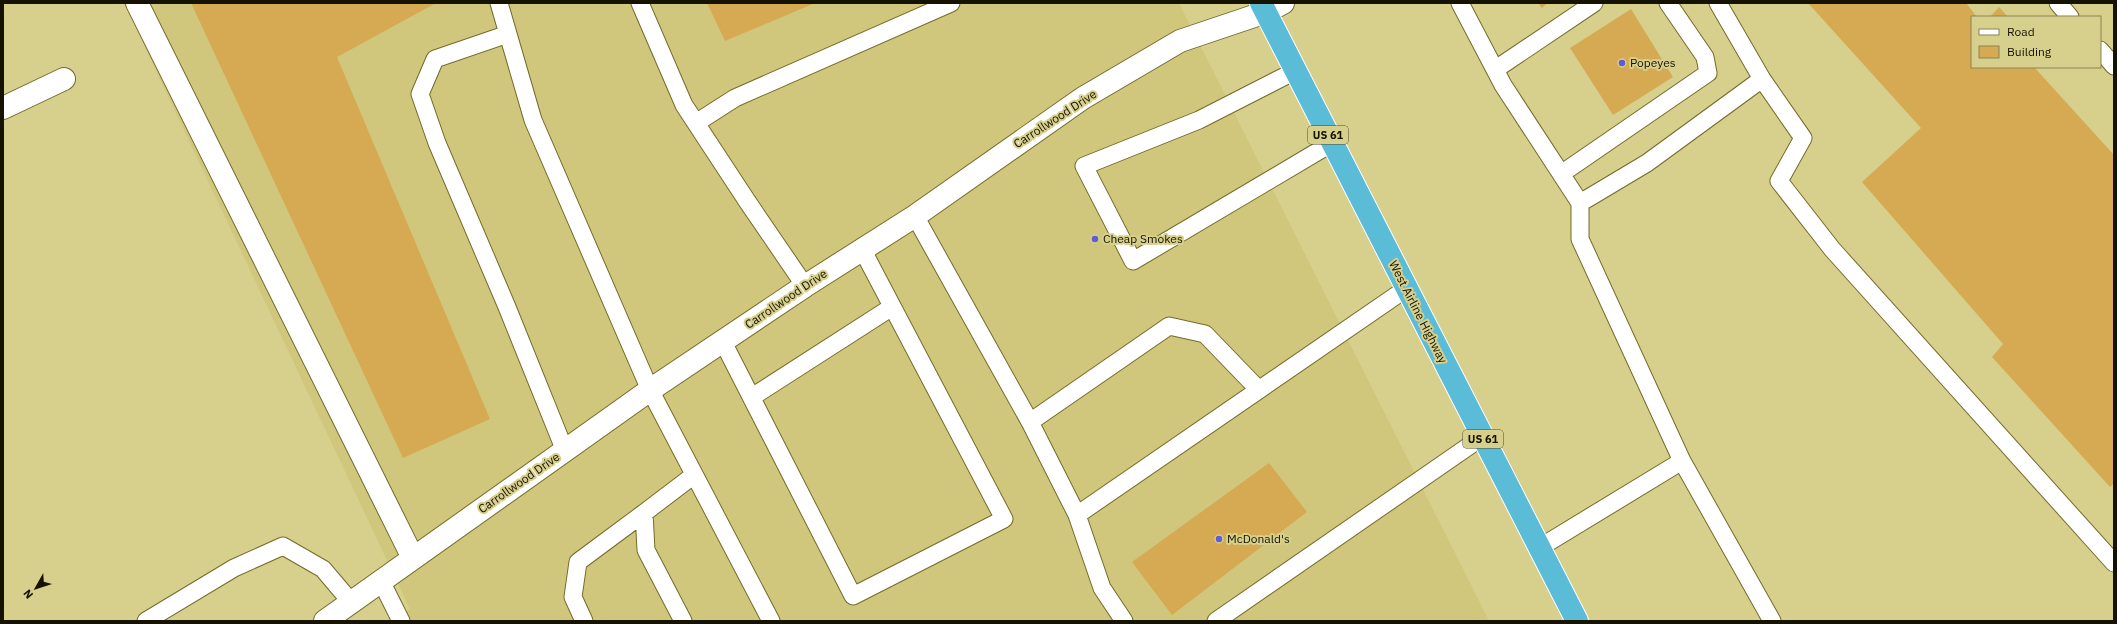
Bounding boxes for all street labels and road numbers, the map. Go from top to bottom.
street label: Carrollwood Drive [1010,86,1099,151]
road number: US 61 [1308,126,1348,144]
street label: West Airline Highway [1386,258,1451,366]
street label: Carrollwood Drive [742,265,830,332]
road number: US 61 [1463,430,1503,448]
street label: Carrollwood Drive [475,449,563,516]

